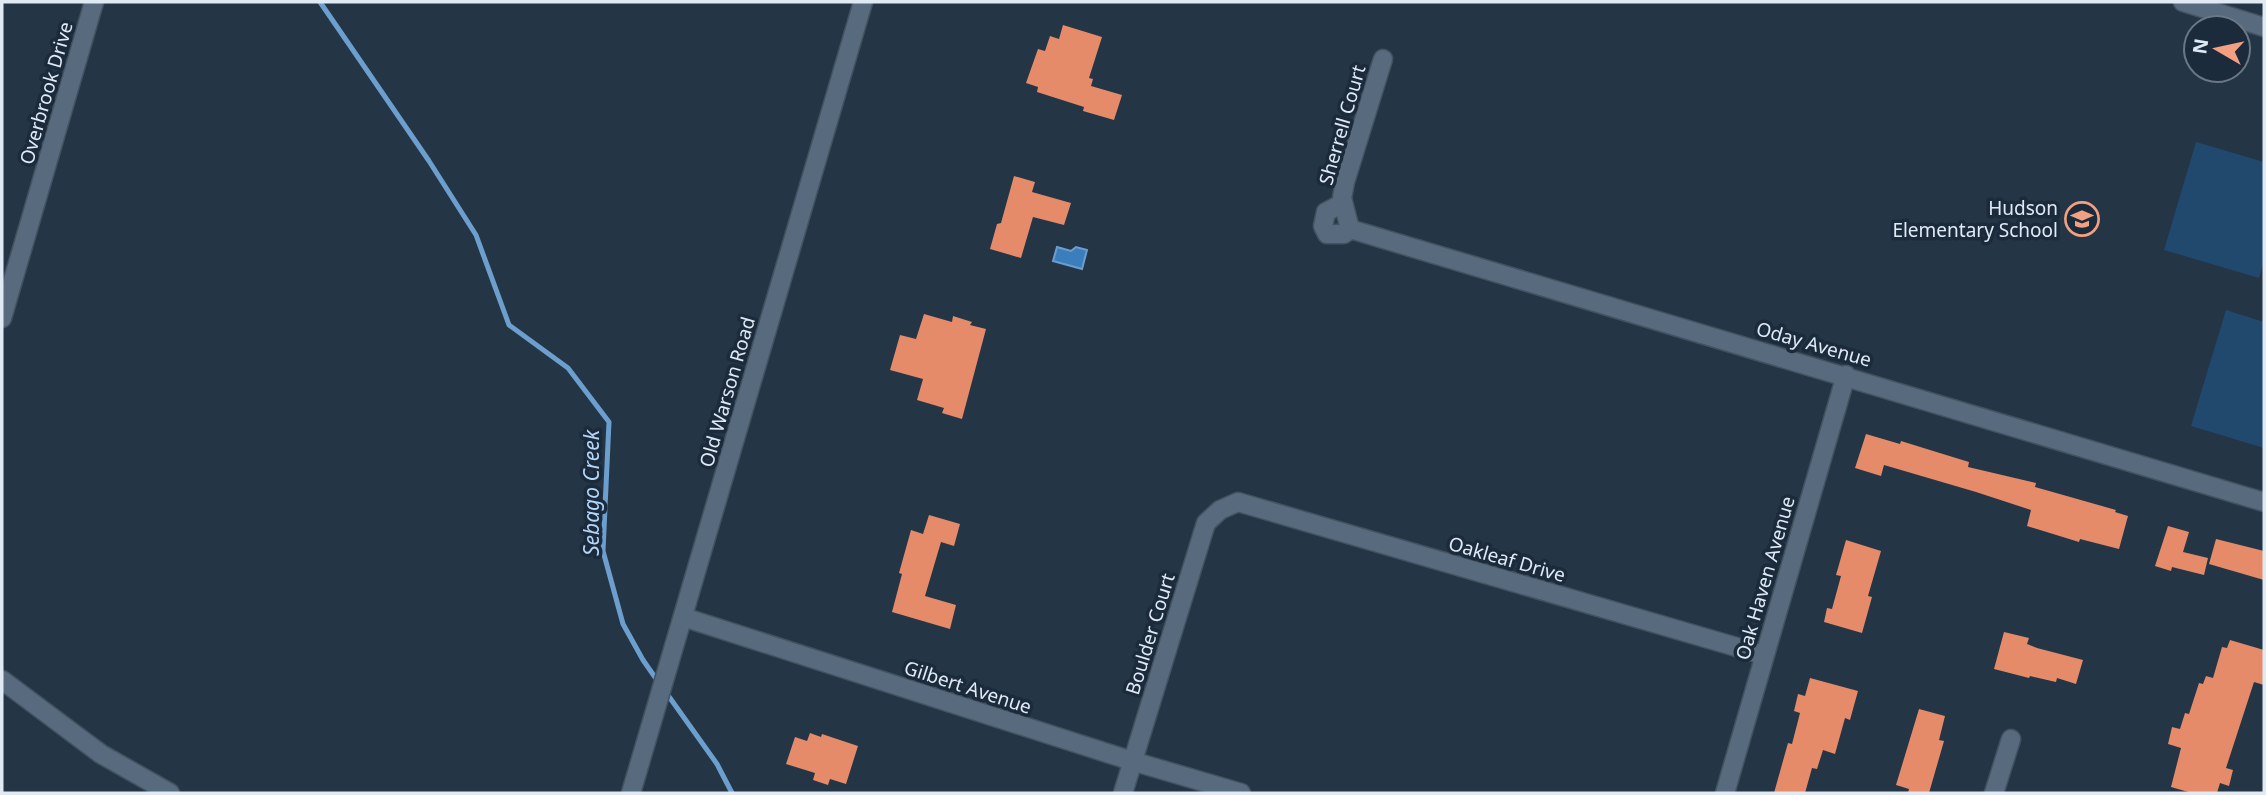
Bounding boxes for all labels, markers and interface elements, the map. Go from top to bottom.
north arrow [2182,14,2252,84]
street label: Overbrook Drive [13,19,79,167]
text: N [2186,37,2214,56]
street label: Sherrell Court [1312,62,1372,188]
place label: Hudson Elementary School [1892,195,2058,243]
school or university icon: Hudson Elementary School [2063,200,2101,238]
street label: Old Warson Road [693,314,761,470]
street label: Oday Avenue [1753,315,1875,373]
water label: Sebago Creek [577,428,605,556]
street label: Oak Haven Avenue [1729,493,1801,663]
street label: Oakleaf Drive [1446,530,1568,588]
street label: Boulder Court [1119,570,1181,698]
street label: Gilbert Avenue [901,654,1035,720]

